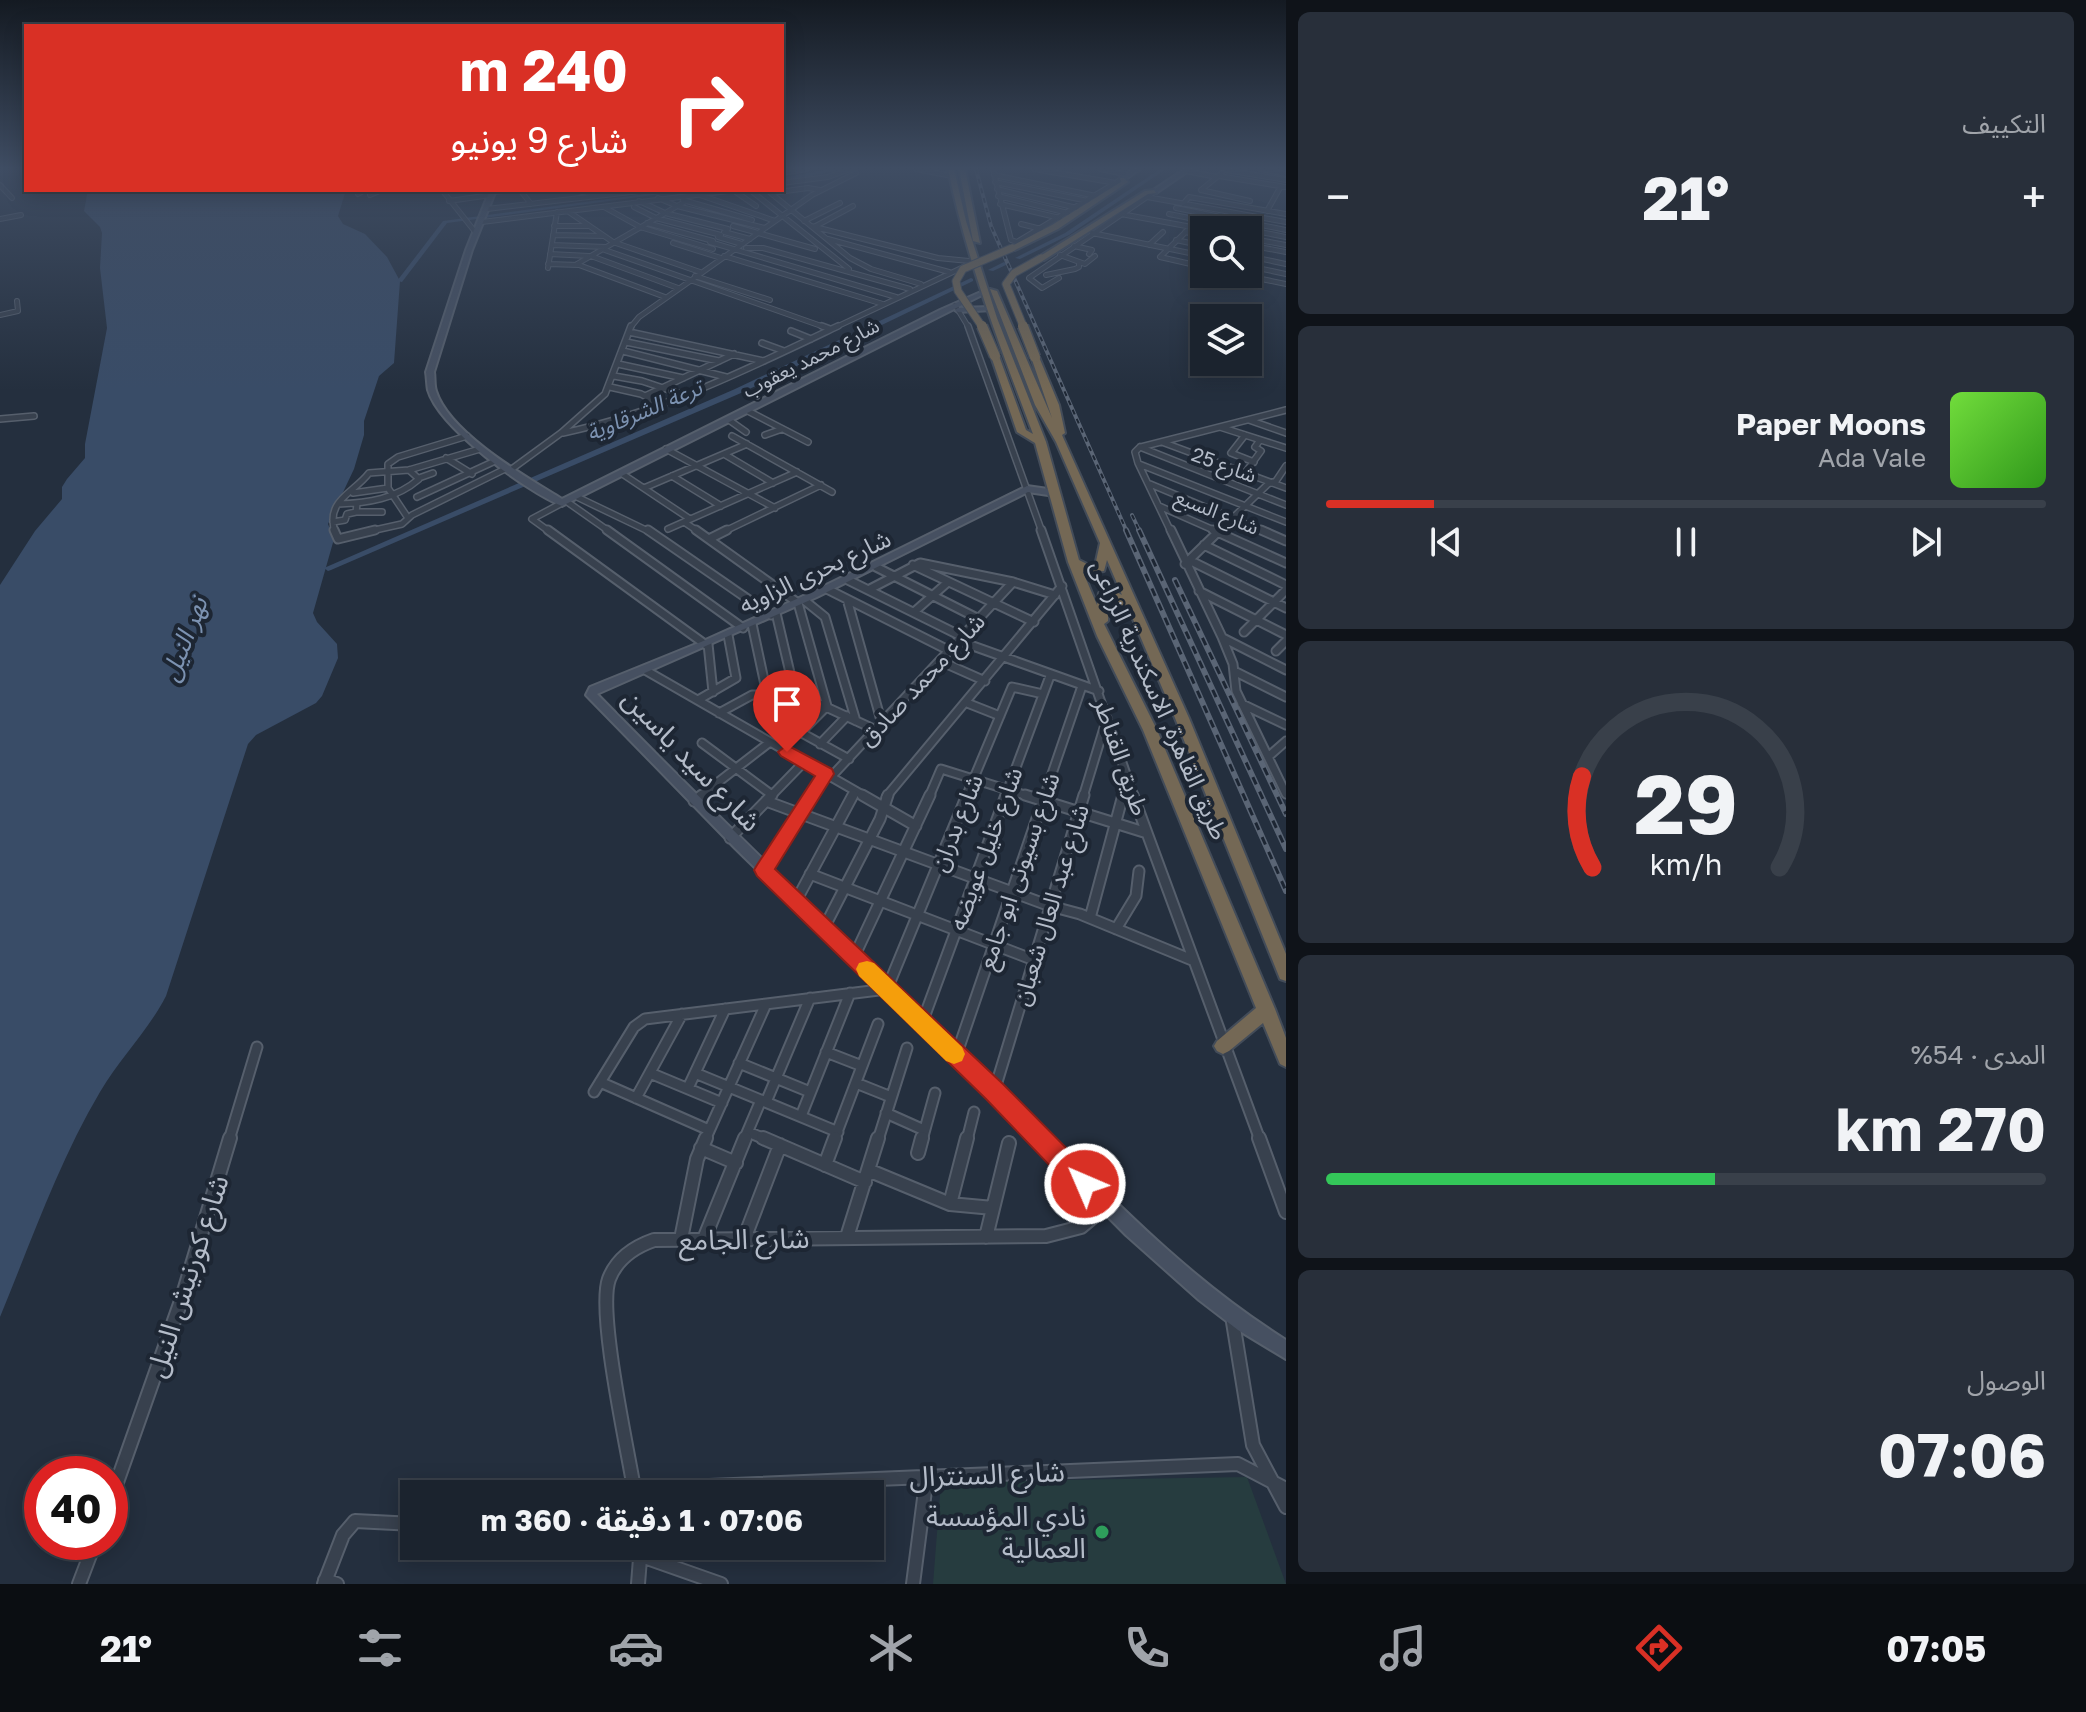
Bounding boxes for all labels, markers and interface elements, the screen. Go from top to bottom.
text: 240 m [459,36,628,103]
icon: right [656,56,760,160]
text: التكييف [1962,108,2046,139]
text: شارع 9 يونيو [450,118,628,161]
text: 21° [1643,161,1729,233]
text: − [1326,170,1350,223]
text: + [2022,170,2046,223]
map controls [1190,216,1262,376]
button: search [1190,216,1262,288]
button: layers [1190,304,1262,376]
street label: شارع محمد يعقوب [738,312,885,405]
water label: ترعة الشرقاوية [582,372,709,447]
text: Paper Moons [1736,406,1926,442]
street label: شارع 25 [1187,441,1260,491]
text: Ada Vale [1818,442,1926,473]
street label: شارع السبع [1170,483,1263,542]
icon: previous [1424,520,1468,564]
icon: pause [1664,520,1708,564]
icon: next [1904,520,1948,564]
street label: شارع بحرى الزاويه [734,523,897,622]
street label: طريق القاهرة, الاسكندرية الزراعى [1084,555,1235,845]
water label: نهر النيل [153,590,215,686]
street label: شارع محمد صادق [852,606,993,754]
pin [753,670,821,752]
street label: شارع سيد ياسين [613,682,769,841]
icon: arrive [765,682,809,726]
street label: طريق القناطر [1087,693,1156,820]
text: 29 [1634,752,1738,852]
street label: شارع خليل عويضه [942,763,1031,935]
street label: شارع بسيونى ابو جامع [970,768,1069,974]
street label: شارع بدران [923,770,992,877]
street label: شارع عبد العال شعبان [1005,800,1098,1010]
text: km/h [1650,847,1722,881]
text: المدى · 54% [1911,1039,2046,1070]
text: 270 km [1835,1092,2046,1164]
position arrow [1043,1142,1127,1226]
street label: شارع كورنيش النيل [138,1171,240,1383]
street label: شارع الجامع [678,1221,810,1261]
text: الوصول [1967,1365,2046,1396]
text: 07:06 [1878,1418,2046,1490]
street label: شارع السنترال [909,1454,1066,1498]
speed limit sign: 40 [24,1456,128,1560]
place label: نادي المؤسسة العمالية [926,1499,1086,1564]
text: 07:06 · 1 دقيقة · 360 m [481,1502,803,1538]
marker: نادي المؤسسة العمالية [1093,1523,1111,1541]
icon: filters [352,1620,408,1676]
icon: car [608,1620,664,1676]
icon: climate [863,1620,919,1676]
icon: phone [1119,1620,1175,1676]
icon: music [1375,1620,1431,1676]
icon: directions [1631,1620,1687,1676]
text: 21° [100,1627,152,1670]
text: 07:05 [1886,1627,1986,1670]

